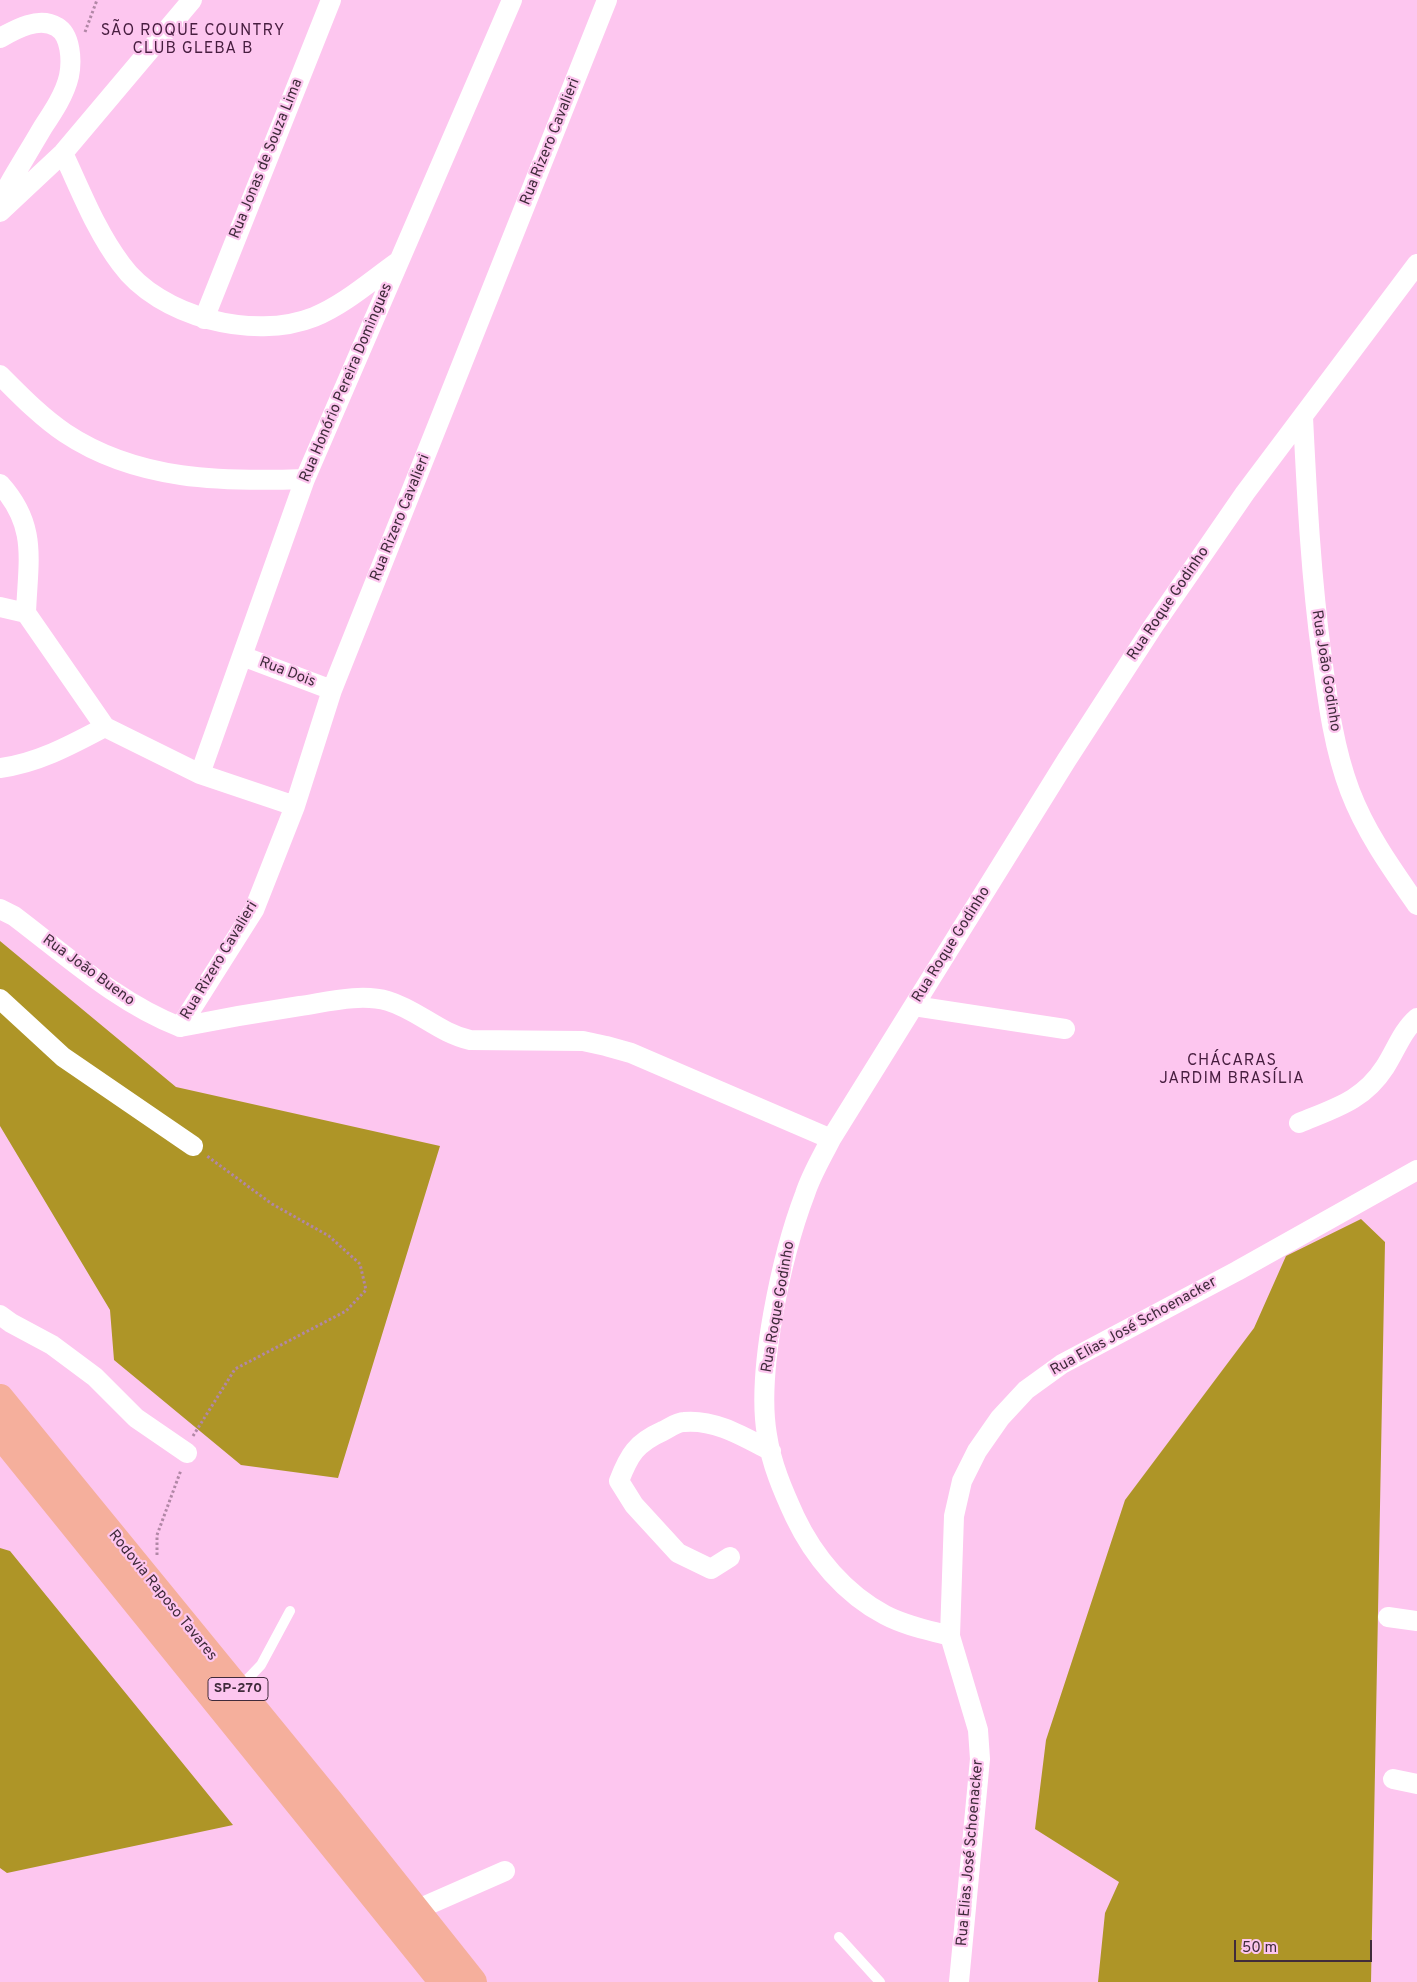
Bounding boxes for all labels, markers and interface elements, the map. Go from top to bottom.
district label: SÃO ROQUE COUNTRY CLUB GLEBA B [99,22,287,60]
street label: Rua Rizero Cavalieri [517,76,585,208]
street label: Rua Jonas de Souza Lima [227,77,307,241]
street label: Rua Honório Pereira Domingues [297,281,397,485]
street label: Rua Rizero Cavalieri [367,452,435,584]
street label: Rua Roque Godinho [1124,544,1214,664]
street label: Rua João Godinho [1307,609,1343,733]
street label: Rua Dois [256,654,318,692]
street label: Rua Roque Godinho [909,884,995,1006]
street label: Rua Rizero Cavalieri [178,899,262,1023]
street label: Rua João Bueno [38,932,138,1010]
district label: CHÁCARAS JARDIM BRASÍLIA [1157,1052,1307,1090]
street label: Rua Roque Godinho [759,1240,799,1374]
street label: Rua Elias José Schoenacker [1048,1274,1220,1380]
street label: Rodovia Raposo Tavares [104,1527,220,1665]
road number: SP-270 [208,1678,268,1700]
street label: Rua Elias José Schoenacker [954,1759,988,1947]
scale bar [1237,1930,1374,1962]
text: 50 m [1242,1939,1277,1958]

